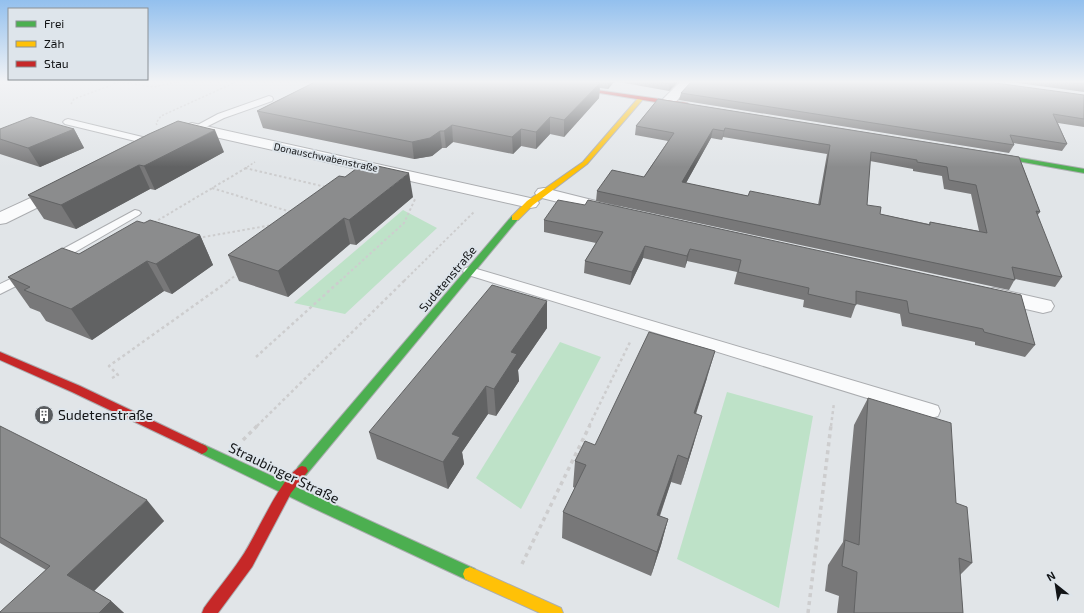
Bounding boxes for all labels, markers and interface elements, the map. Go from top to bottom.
legend [8,8,148,80]
text: Frei [44,16,64,30]
text: Zäh [44,36,64,50]
text: Stau [44,56,69,70]
street label: Donauschwabenstraße [273,140,379,174]
street label: Sudetenstraße [416,243,479,314]
building icon: Sudetenstraße [33,404,55,426]
place label: Sudetenstraße [58,406,153,423]
street label: Straubinger Straße [226,438,342,507]
north arrow [1036,565,1076,605]
text: N [1044,568,1057,584]

